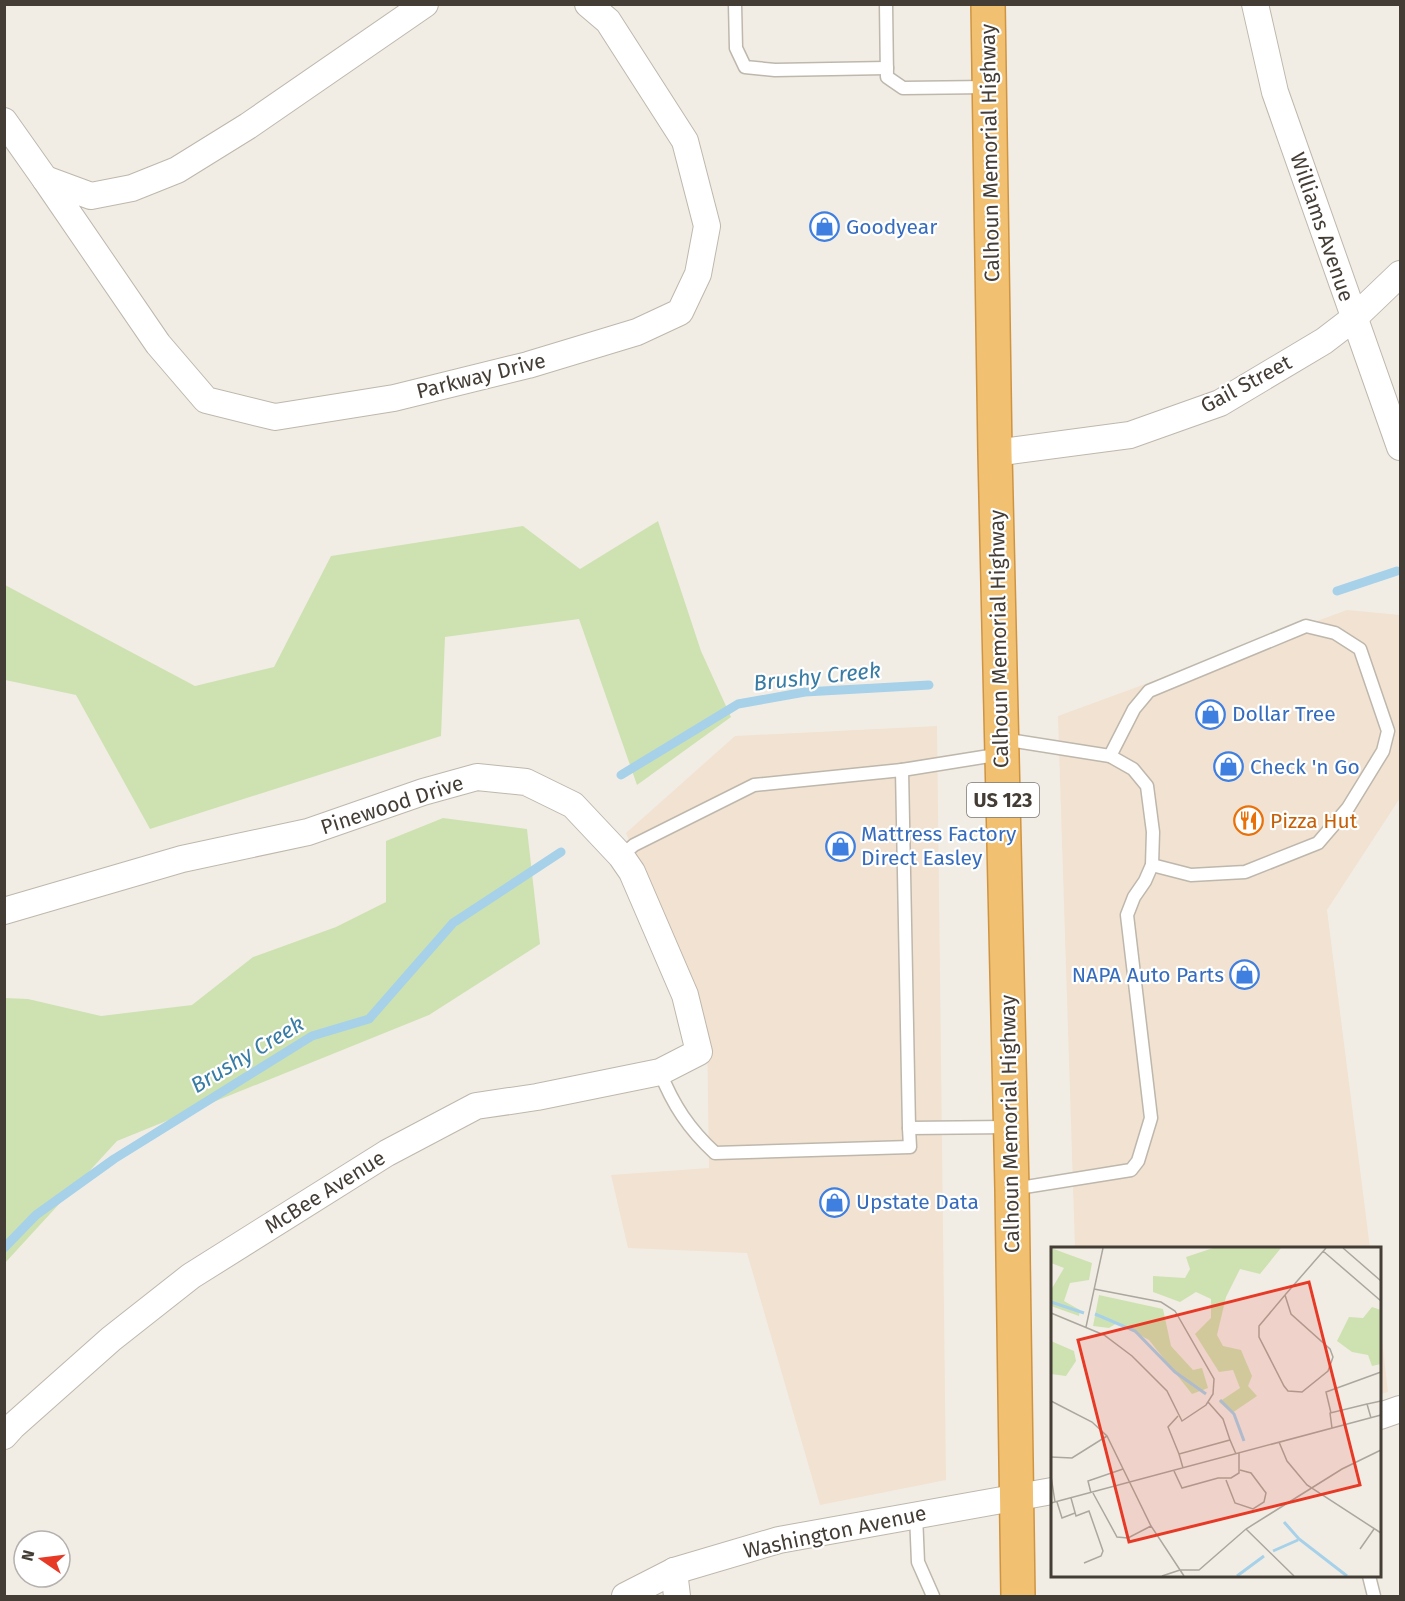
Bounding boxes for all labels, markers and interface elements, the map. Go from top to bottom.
street label: Calhoun Memorial Highway [975,23,1005,282]
street label: Williams Avenue [1284,149,1360,305]
shop icon: Goodyear [809,211,841,243]
place label: Goodyear [846,214,937,240]
street label: Parkway Drive [414,347,548,405]
street label: Gail Street [1196,349,1296,419]
street label: Calhoun Memorial Highway [984,509,1014,768]
water label: Brushy Creek [752,656,882,697]
shop icon: Dollar Tree [1195,698,1227,730]
place label: Dollar Tree [1232,701,1336,727]
shop icon: Check 'n Go [1213,751,1245,783]
place label: Check 'n Go [1250,754,1360,780]
street label: Pinewood Drive [317,770,467,840]
road number: US 123 [967,783,1039,817]
restaurant icon: Pizza Hut [1233,805,1265,837]
place label: Pizza Hut [1270,808,1358,834]
place label: Mattress Factory Direct Easley [861,821,1017,871]
shop icon: Mattress Factory Direct Easley [824,830,856,862]
shop icon: NAPA Auto Parts [1229,959,1261,991]
place label: NAPA Auto Parts [1072,962,1224,988]
street label: Calhoun Memorial Highway [995,994,1025,1253]
water label: Brushy Creek [186,1010,309,1099]
street label: McBee Avenue [260,1145,390,1239]
shop icon: Upstate Data [819,1186,851,1218]
place label: Upstate Data [856,1189,979,1215]
inset map [1051,1247,1381,1577]
street label: Washington Avenue [741,1500,929,1564]
north arrow [12,1529,72,1589]
text: N [17,1548,38,1563]

